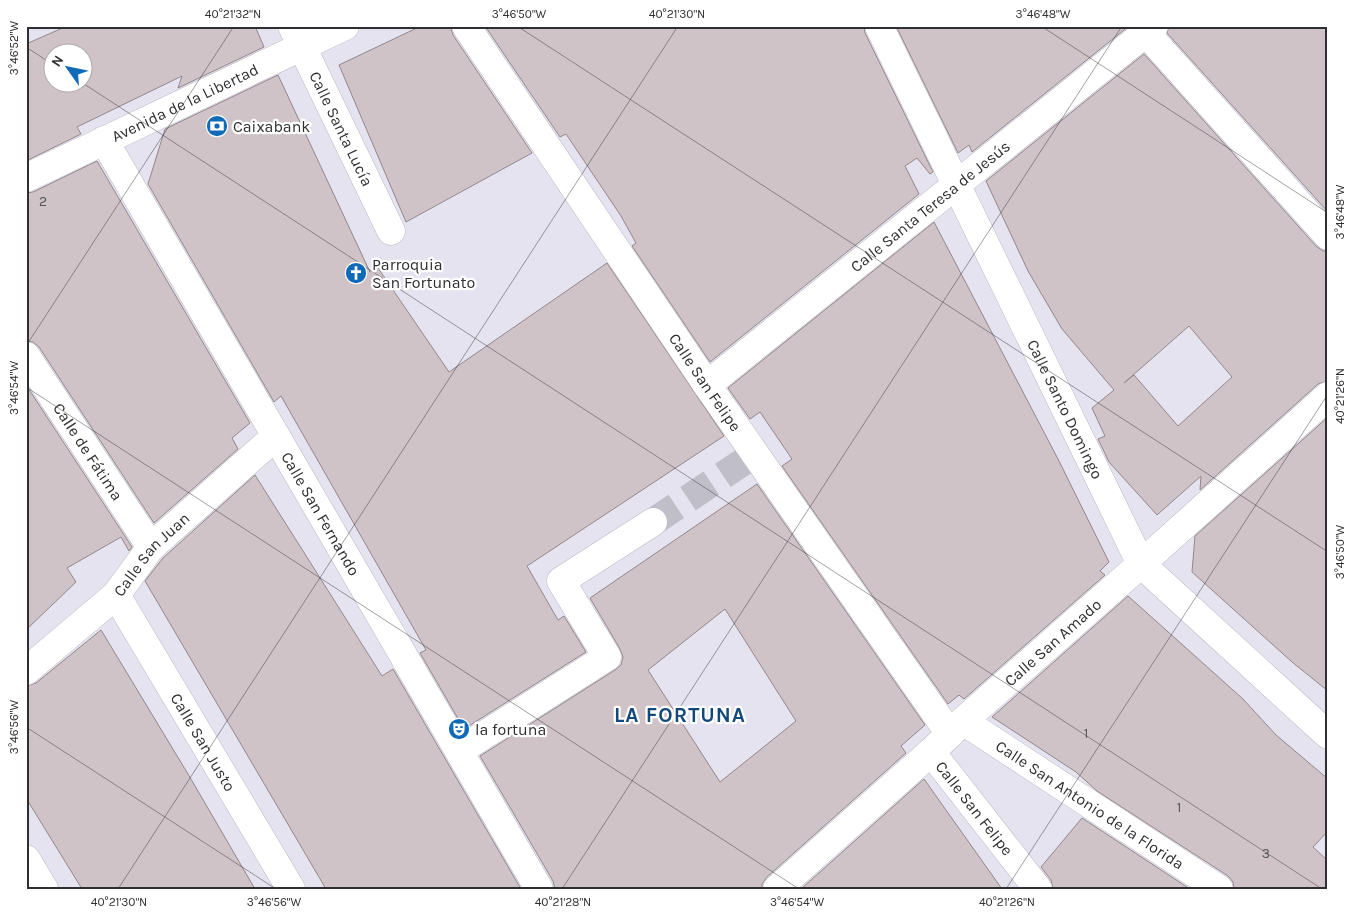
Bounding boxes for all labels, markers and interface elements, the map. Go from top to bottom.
text: 40°21'32"N [205,7,261,21]
text: 3°46'50"W [492,7,547,21]
text: 40°21'30"N [649,7,705,21]
text: 3°46'48"W [1016,7,1071,21]
text: 3°46'52"W [7,20,21,75]
north arrow [42,42,92,92]
text: N [48,52,67,70]
street label: Avenida de la Libertad [108,59,261,145]
street label: Calle Santa Lucía [306,68,377,189]
bank icon: Caixabank [205,114,229,138]
place label: Caixabank [233,117,310,136]
street label: Calle Santa Teresa de Jesús [846,136,1014,276]
text: 3°46'48"W [1333,184,1347,239]
house number: 2 [39,193,47,210]
place label: Parroquia San Fortunato [372,255,475,292]
church icon: Parroquia San Fortunato [344,261,368,285]
street label: Calle San Felipe [665,329,746,435]
street label: Calle Santo Domingo [1024,336,1108,482]
text: 3°46'54"W [7,361,21,415]
text: 40°21'26"N [1333,368,1347,424]
street label: Calle de Fátima [50,399,127,504]
street label: Calle San Fernando [278,448,364,579]
street label: Calle San Juan [109,508,193,600]
text: 3°46'50"W [1333,524,1347,579]
street label: Calle San Amado [1000,594,1105,690]
street label: Calle San Justo [167,689,240,794]
text: 3°46'56"W [7,700,21,754]
district label: LA FORTUNA [614,703,746,727]
theatre icon: la fortuna [447,717,471,741]
place label: la fortuna [475,720,546,739]
house number: 1 [1084,725,1088,742]
street label: Calle San Antonio de la Florida [992,736,1188,873]
street label: Calle San Felipe [932,757,1017,859]
house number: 1 [1177,799,1181,816]
house number: 3 [1262,845,1270,862]
text: 40°21'30"N [91,895,147,909]
text: 3°46'56"W [247,895,301,909]
text: 40°21'28"N [535,895,591,909]
text: 3°46'54"W [770,895,824,909]
text: 40°21'26"N [979,895,1035,909]

